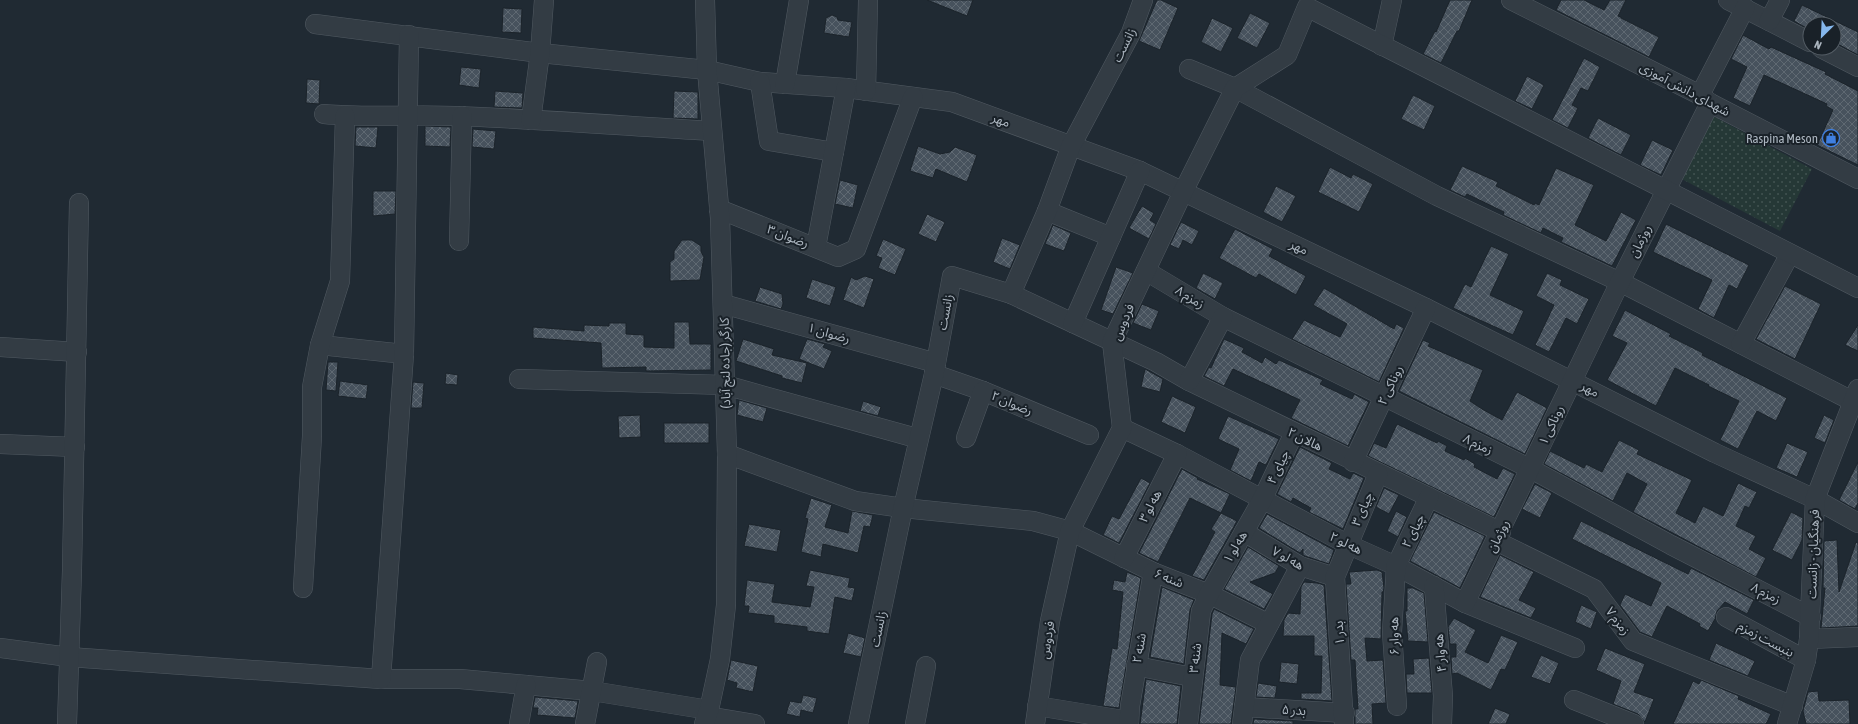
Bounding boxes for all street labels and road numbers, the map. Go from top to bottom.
street label: زانست [1109,25,1139,65]
street label: شهدای دانش آموزی [1637,59,1733,120]
street label: مهر [988,109,1012,131]
street label: رضوان ۳ [765,221,811,252]
street label: روژمان [1626,222,1655,260]
street label: مهر [1286,236,1311,259]
street label: زمزم ۸ [1172,283,1207,313]
street label: زانست [934,293,956,331]
street label: فردوس [1109,301,1138,343]
street label: کارگر (جاده لنج آباد) [717,317,736,409]
street label: رضوان ۱ [806,320,852,347]
street label: روناکی ۲ [1374,363,1407,408]
street label: مهر [1577,378,1602,401]
street label: رضوان ۲ [989,388,1035,419]
street label: روناکی ۱ [1535,403,1568,448]
street label: هالان ۲ [1285,424,1325,455]
street label: زمزم ۸ [1460,430,1495,459]
street label: چیای ۴ [1264,447,1294,487]
street label: هه لو ۳ [1136,487,1164,525]
street label: چیای ۳ [1348,489,1378,529]
street label: فرهنگیان - زانست [1804,509,1823,599]
street label: چیای ۲ [1399,512,1429,551]
street label: روژمان [1484,517,1513,555]
street label: هه لو ۱ [1220,528,1250,566]
street label: هه لو ۲ [1327,529,1365,557]
street label: هه لو ۷ [1269,543,1307,573]
street label: شنه ۶ [1152,565,1186,591]
street label: زمزم ۸ [1748,579,1783,609]
street label: زمزم ۷ [1601,604,1633,639]
street label: زانست [867,610,889,648]
street label: هه وار ۶ [1386,617,1402,655]
street label: بنبست زمزم [1734,618,1797,662]
street label: فردوس [1037,620,1058,660]
street label: بدر ۱ [1331,620,1347,646]
street label: شنه ۲ [1129,632,1149,664]
street label: هه وار ۴ [1431,633,1449,673]
street label: شنه ۳ [1186,642,1204,674]
street label: بدر ۵ [1281,702,1307,718]

